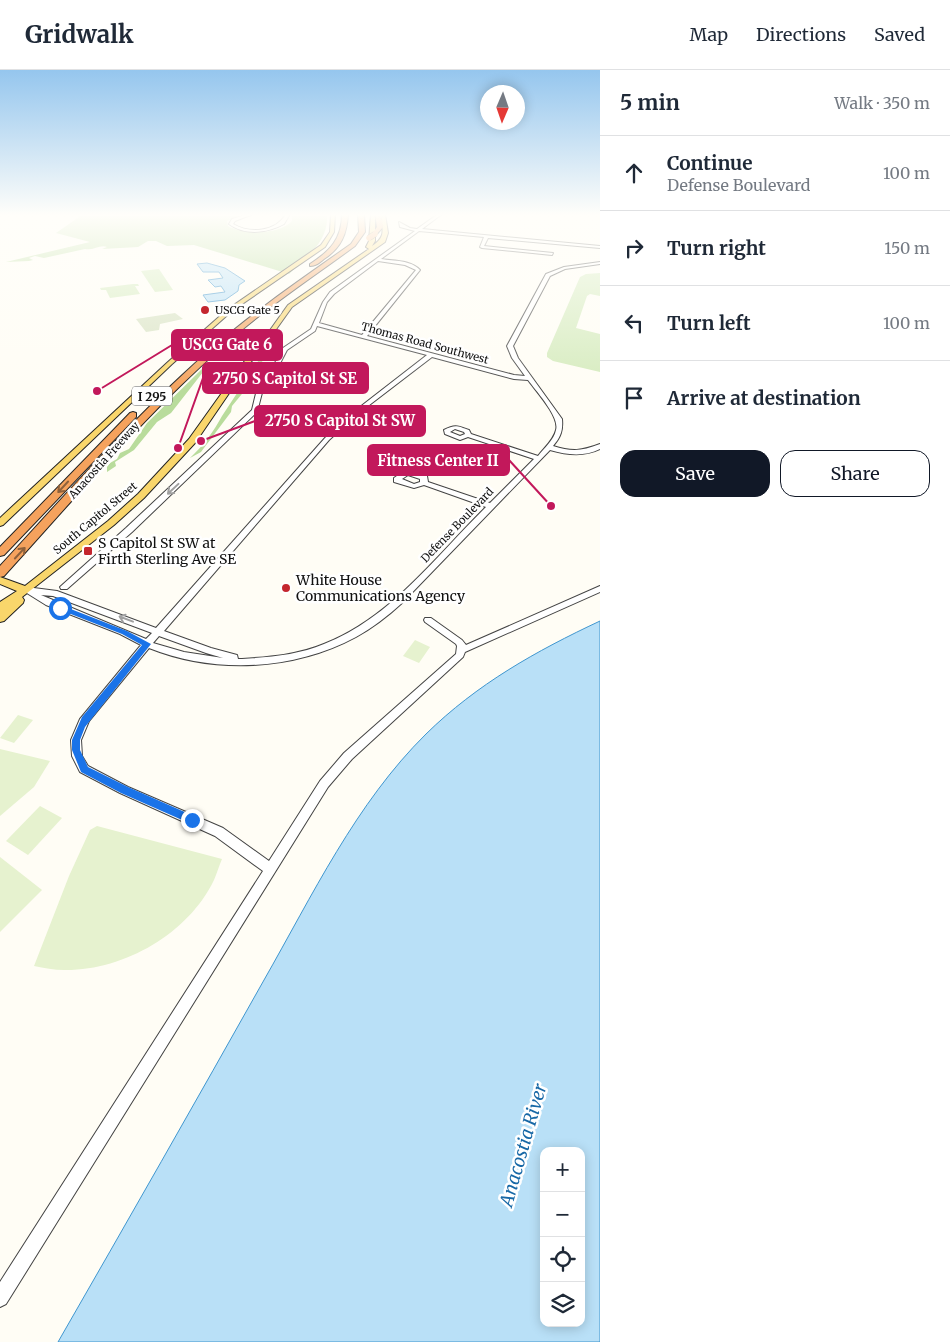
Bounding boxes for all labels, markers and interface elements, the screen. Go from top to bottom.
text: Gridwalk [25,19,134,50]
text: Map [690,23,728,46]
text: Directions [756,23,846,46]
text: Saved [874,23,925,46]
north arrow [480,85,525,130]
text: 5 min [620,89,680,116]
text: Walk · 350 m [834,93,930,113]
text: Continue [667,151,753,175]
icon: ahead [620,159,648,187]
text: 100 m [883,163,930,183]
text: Defense Boulevard [667,175,810,195]
icon: right [620,234,648,262]
text: Turn right [667,236,766,260]
text: 150 m [884,238,930,258]
place label: USCG Gate 5 [215,303,280,317]
marker: USCG Gate 5 [199,304,211,316]
icon: left [620,309,648,337]
text: Turn left [667,311,751,335]
text: 100 m [883,313,930,333]
street label: Thomas Road Southwest [360,319,491,367]
callout: USCG Gate 6 [172,330,282,360]
text: USCG Gate 6 [182,335,272,354]
callout: 2750 S Capitol St SE [203,363,368,393]
text: 2750 S Capitol St SE [213,369,357,388]
icon: arrive [620,384,648,412]
road number: I 295 [132,386,172,406]
text: Arrive at destination [667,386,861,410]
callout: 2750 S Capitol St SW [255,406,425,436]
text: 2750 S Capitol St SW [265,411,416,430]
street label: Anacostia Freeway [65,418,143,502]
callout: Fitness Center II [368,445,509,475]
button: Save [620,450,770,497]
button: Share [780,450,930,497]
text: Fitness Center II [377,451,499,470]
street label: South Capitol Street [50,478,140,557]
one-way arrow [57,481,69,493]
one-way arrow [167,483,180,495]
street label: Defense Boulevard [418,484,497,565]
place label: S Capitol St SW at Firth Sterling Ave SE [98,534,236,568]
marker: S Capitol St SW at Firth Sterling Ave SE [82,545,94,557]
one-way arrow [14,546,26,559]
place label: White House Communications Agency [295,571,466,605]
marker: White House Communications Agency [280,582,292,594]
route start [49,597,72,620]
one-way arrow [119,614,135,623]
route end [181,809,204,832]
water label: Anacostia River [494,1080,552,1211]
map controls [540,1147,585,1327]
button: + [540,1147,585,1192]
button: − [540,1192,585,1237]
button: locate [540,1237,585,1282]
button: layers [540,1282,585,1327]

